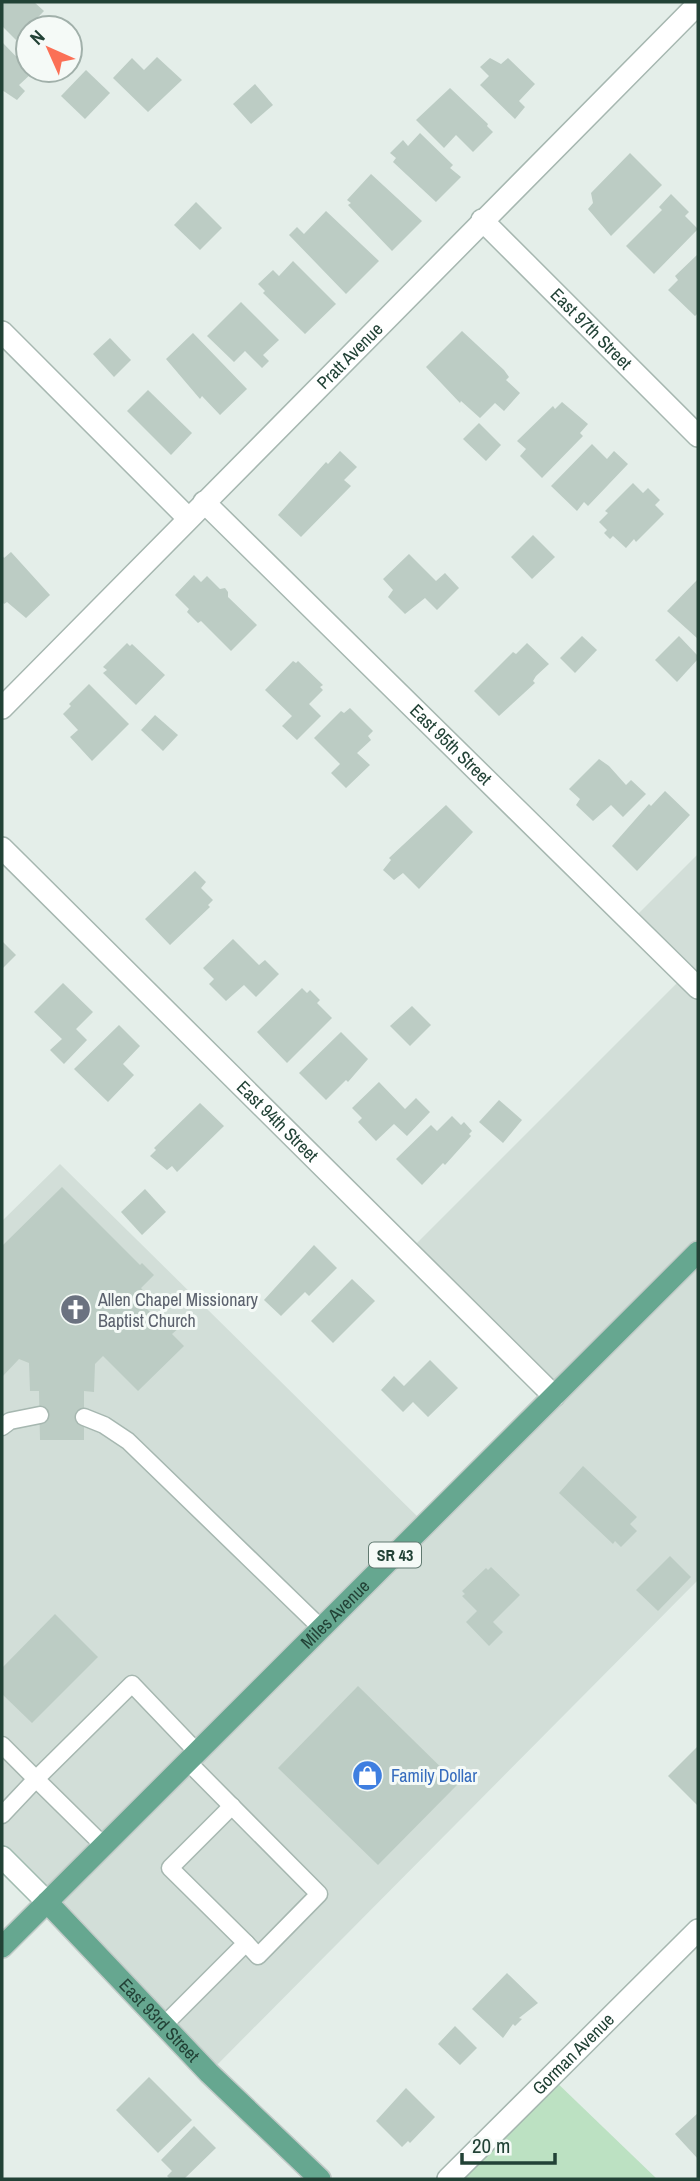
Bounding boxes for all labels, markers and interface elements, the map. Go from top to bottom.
north arrow [14,14,84,84]
text: N [24,24,50,50]
street label: East 97th Street [545,282,638,375]
street label: Pratt Avenue [311,317,388,394]
street label: East 95th Street [404,698,498,790]
street label: East 94th Street [231,1075,324,1167]
place label: Allen Chapel Missionary Baptist Church [97,1287,259,1333]
church icon: Allen Chapel Missionary Baptist Church [58,1293,92,1327]
road number: SR 43 [369,1542,421,1568]
street label: Miles Avenue [295,1574,375,1654]
shop icon: Family Dollar [351,1759,385,1793]
place label: Family Dollar [391,1763,477,1788]
street label: East 93rd Street [114,1973,205,2067]
street label: Gorman Avenue [526,2007,620,2100]
scale bar [462,2122,555,2166]
text: 20 m [472,2131,510,2160]

